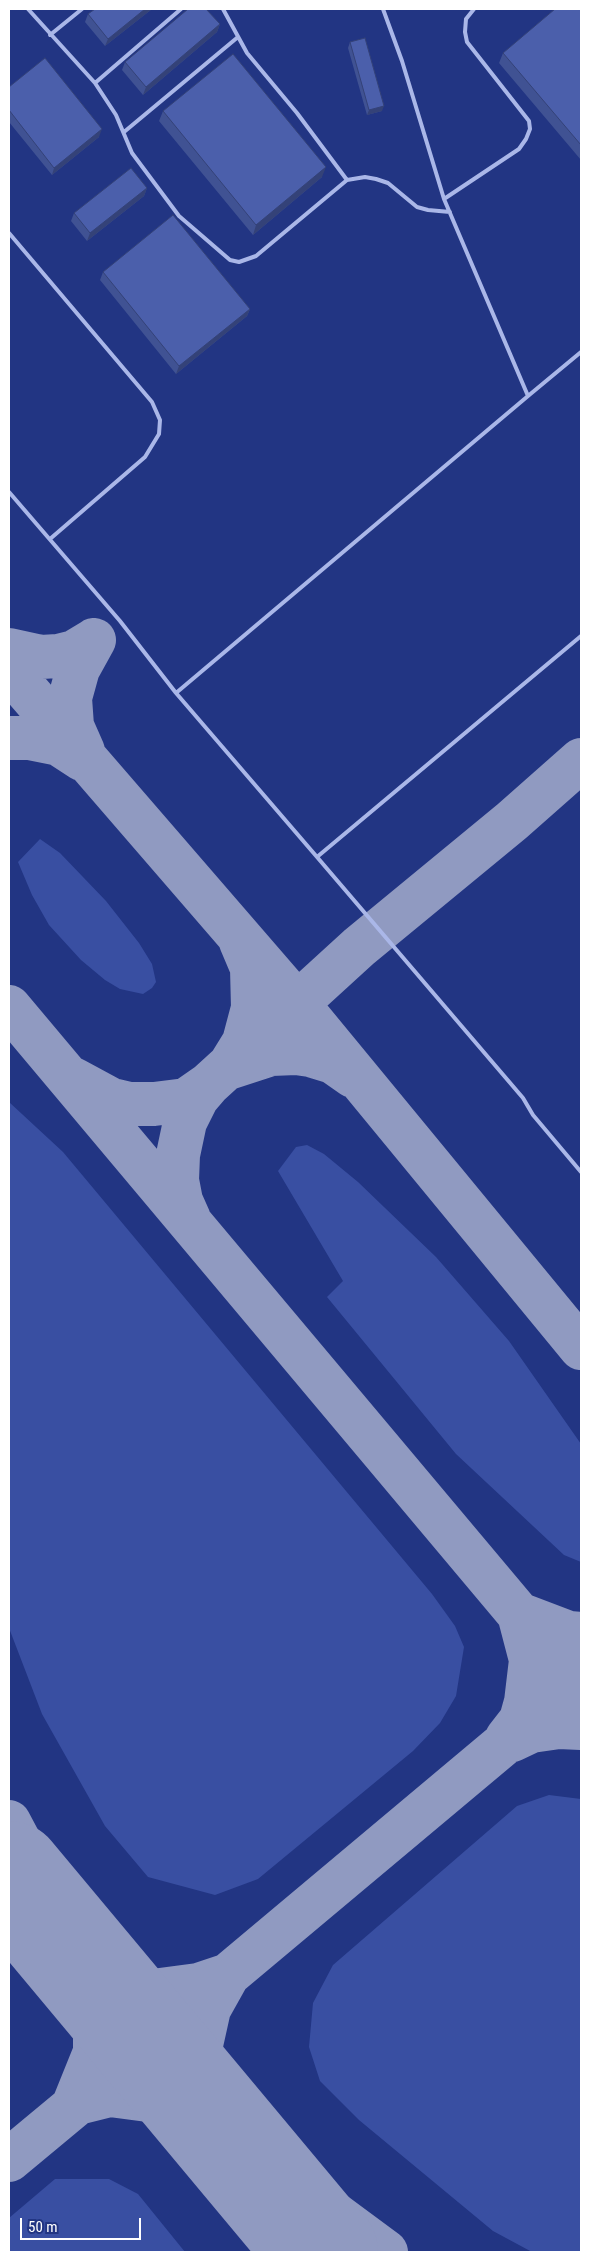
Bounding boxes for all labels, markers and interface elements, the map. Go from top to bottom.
scale bar [22,2208,144,2240]
text: 50 m [28,2218,58,2236]

